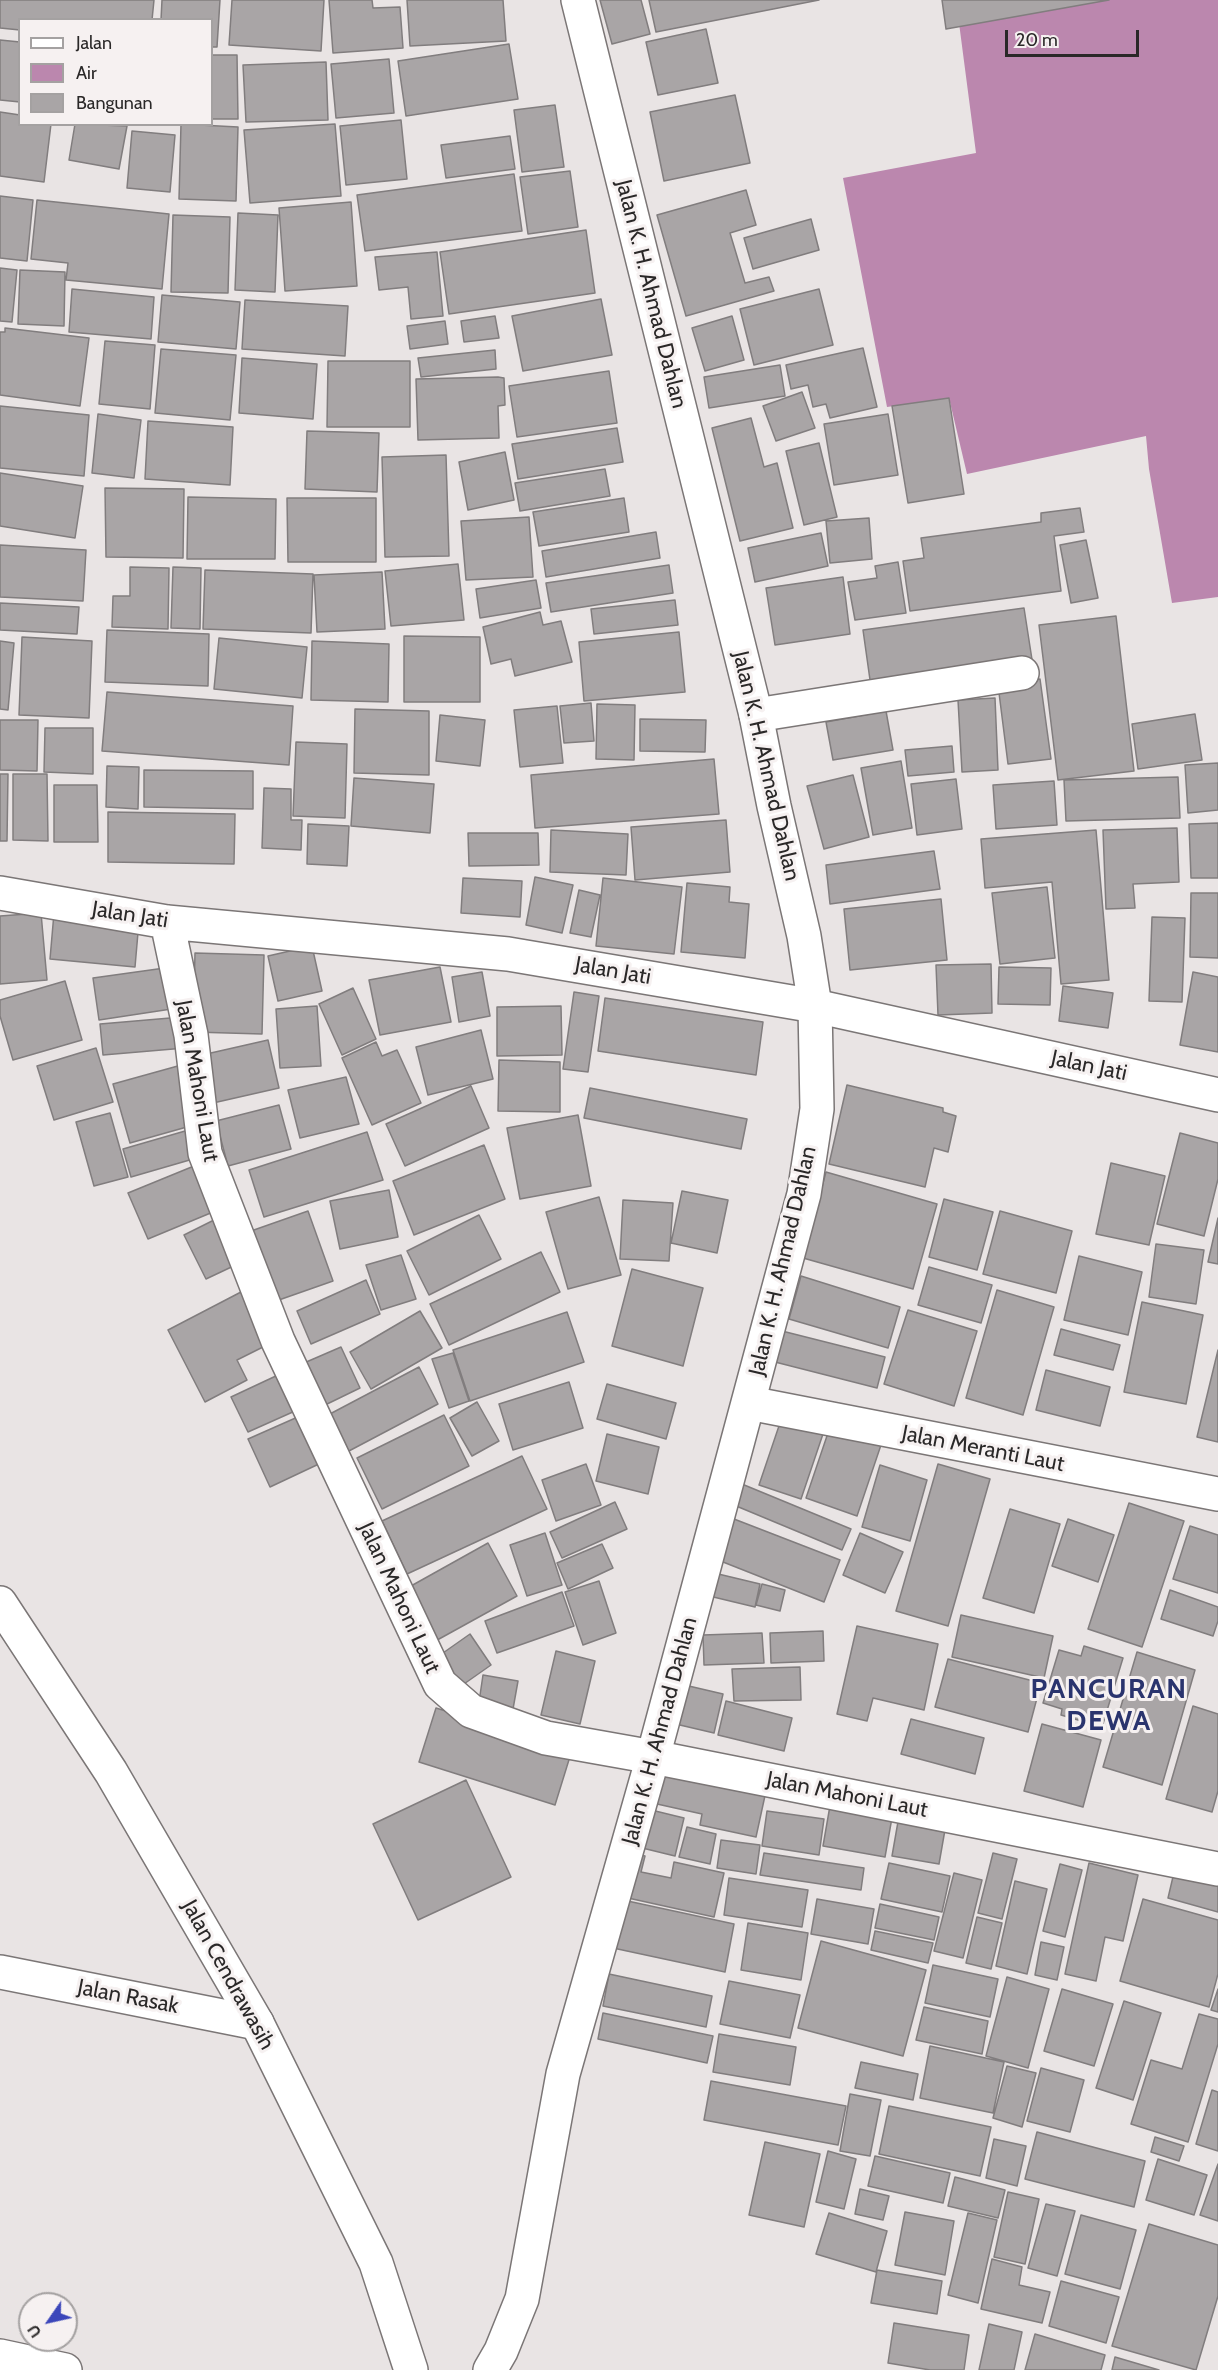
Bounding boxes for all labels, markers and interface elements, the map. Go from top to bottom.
legend [18,18,213,126]
scale bar [1008,18,1142,56]
text: 20 m [1016,29,1058,51]
text: Jalan [76,32,112,54]
text: Air [76,62,97,84]
text: Bangunan [76,92,153,114]
street label: Jalan K. H. Ahmad Dahlan [610,177,692,411]
street label: Jalan K. H. Ahmad Dahlan [727,649,805,883]
street label: Jalan Jati [90,896,170,934]
street label: Jalan Jati [573,951,653,991]
street label: Jalan Mahoni Laut [170,998,224,1164]
street label: Jalan Jati [1049,1045,1129,1087]
street label: Jalan K. H. Ahmad Dahlan [744,1144,822,1378]
street label: Jalan Meranti Laut [900,1420,1066,1478]
street label: Jalan Mahoni Laut [352,1518,446,1678]
street label: Jalan K. H. Ahmad Dahlan [617,1614,703,1848]
district label: PANCURAN DEWA [1031,1673,1187,1739]
street label: Jalan Mahoni Laut [764,1766,930,1824]
street label: Jalan Cendrawasih [176,1896,280,2054]
street label: Jalan Rasak [75,1974,181,2020]
north arrow [18,2292,78,2352]
text: U [23,2321,45,2341]

